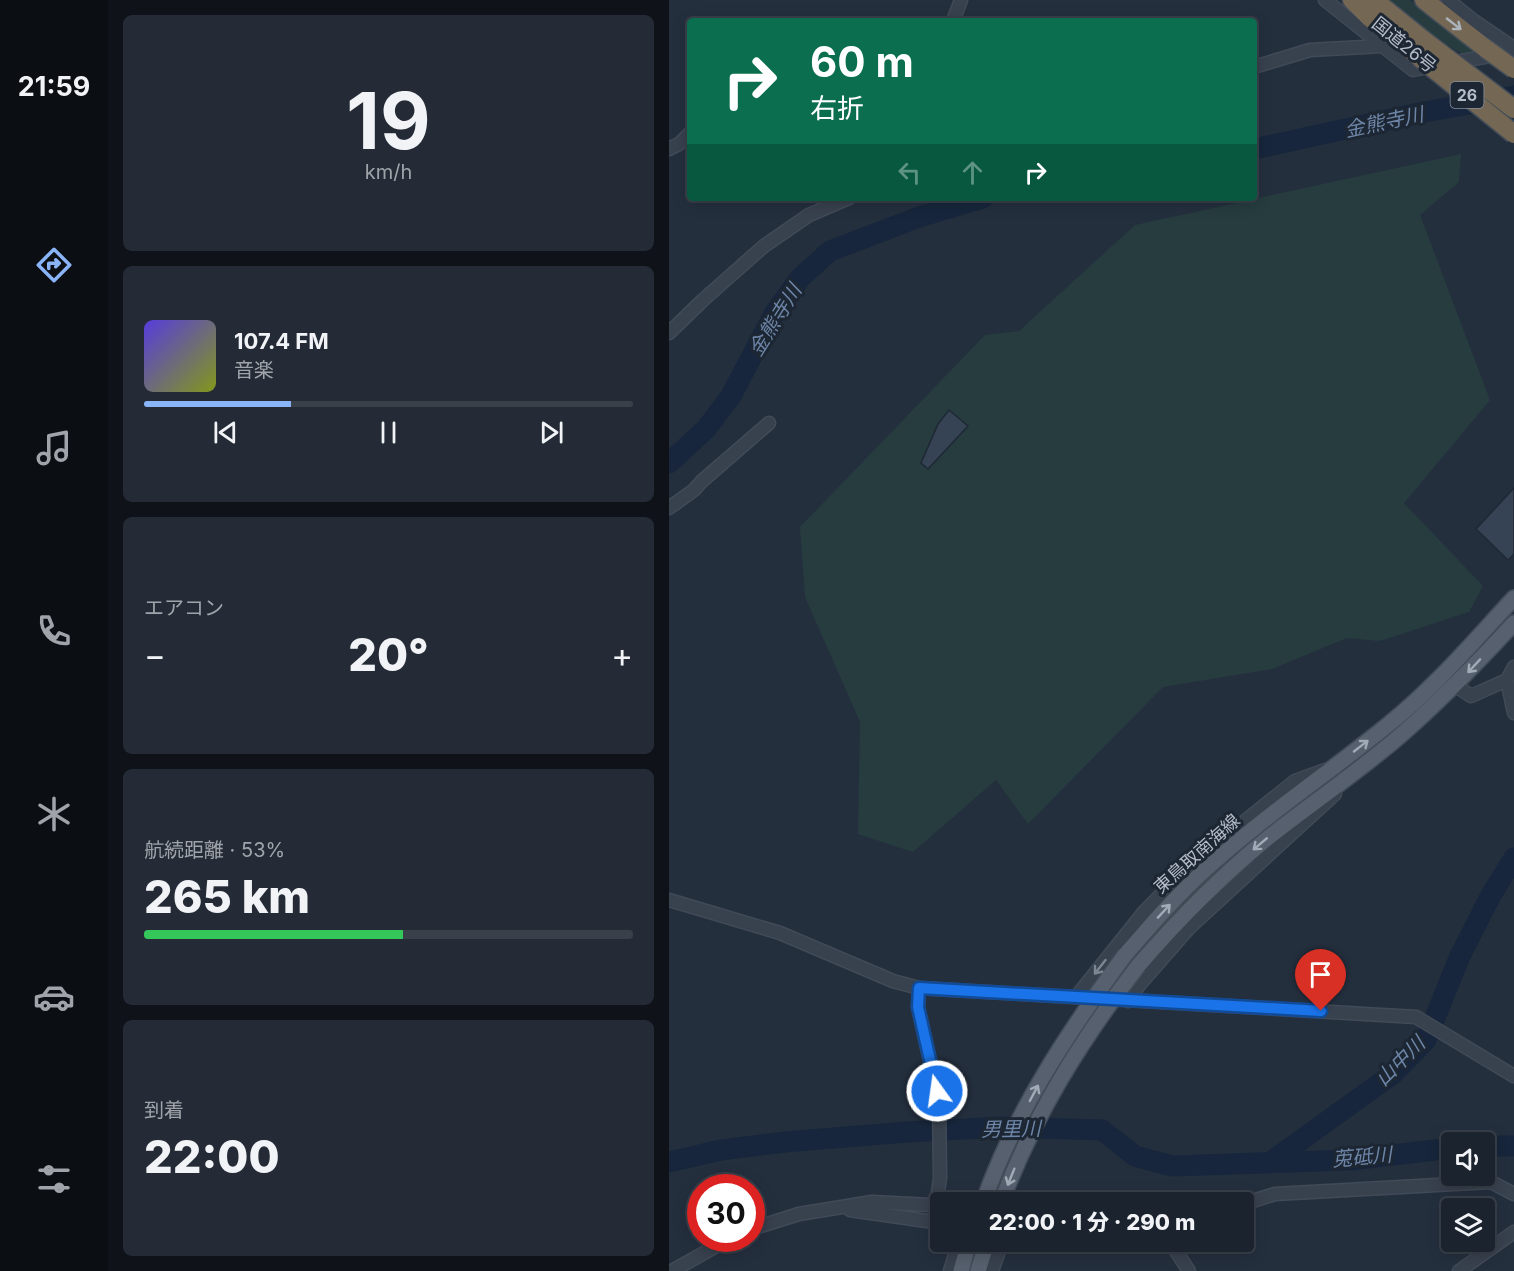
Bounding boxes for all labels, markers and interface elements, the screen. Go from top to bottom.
street label: 国道26号 [1368,12,1441,77]
one-way arrow [1446,18,1462,31]
text: 60 m [810,36,914,87]
icon: right [711,42,789,120]
text: 21:59 [18,70,90,103]
text: 19 [346,73,431,168]
road number: 26 [1451,82,1483,108]
text: 右折 [810,92,864,125]
water label: 金熊寺川 [1342,102,1428,142]
icon: left [893,156,926,189]
icon: ahead [956,156,989,189]
icon: right [1019,156,1052,189]
text: km/h [365,160,412,184]
icon: directions [33,244,75,286]
water label: 金熊寺川 [744,278,807,360]
text: 107.4 FM [234,328,329,354]
text: 音楽 [234,358,274,382]
icon: previous [209,416,242,449]
icon: pause [372,416,405,449]
icon: next [535,416,568,449]
icon: music [33,427,75,469]
text: エアコン [144,596,224,620]
icon: phone [33,610,75,652]
text: 20° [348,627,429,682]
text: − [144,635,166,675]
text: + [611,635,633,675]
one-way arrow [1467,658,1481,673]
one-way arrow [1353,739,1369,752]
icon: climate [33,793,75,835]
street label: 東鳥取南海線 [1150,810,1244,898]
text: 航続距離 · 53% [144,838,285,862]
one-way arrow [1252,838,1268,851]
text: 265 km [144,869,310,924]
one-way arrow [1157,904,1171,919]
pin [1295,949,1346,1011]
one-way arrow [1093,958,1106,974]
icon: arrive [1304,958,1337,991]
icon: car [33,976,75,1018]
water label: 山中川 [1370,1030,1431,1091]
position arrow [905,1059,969,1123]
one-way arrow [1028,1085,1040,1102]
text: 到着 [144,1098,184,1122]
water label: 男里川 [981,1116,1043,1142]
text: 22:00 [144,1129,280,1184]
map controls [1441,1132,1495,1252]
button: sound [1441,1132,1495,1186]
water label: 莵砥川 [1331,1142,1395,1172]
icon: filters [33,1158,75,1200]
one-way arrow [1005,1167,1016,1186]
speed limit sign: 30 [687,1174,765,1252]
button: layers [1441,1198,1495,1252]
text: 22:00 · 1 分 · 290 m [989,1209,1195,1235]

